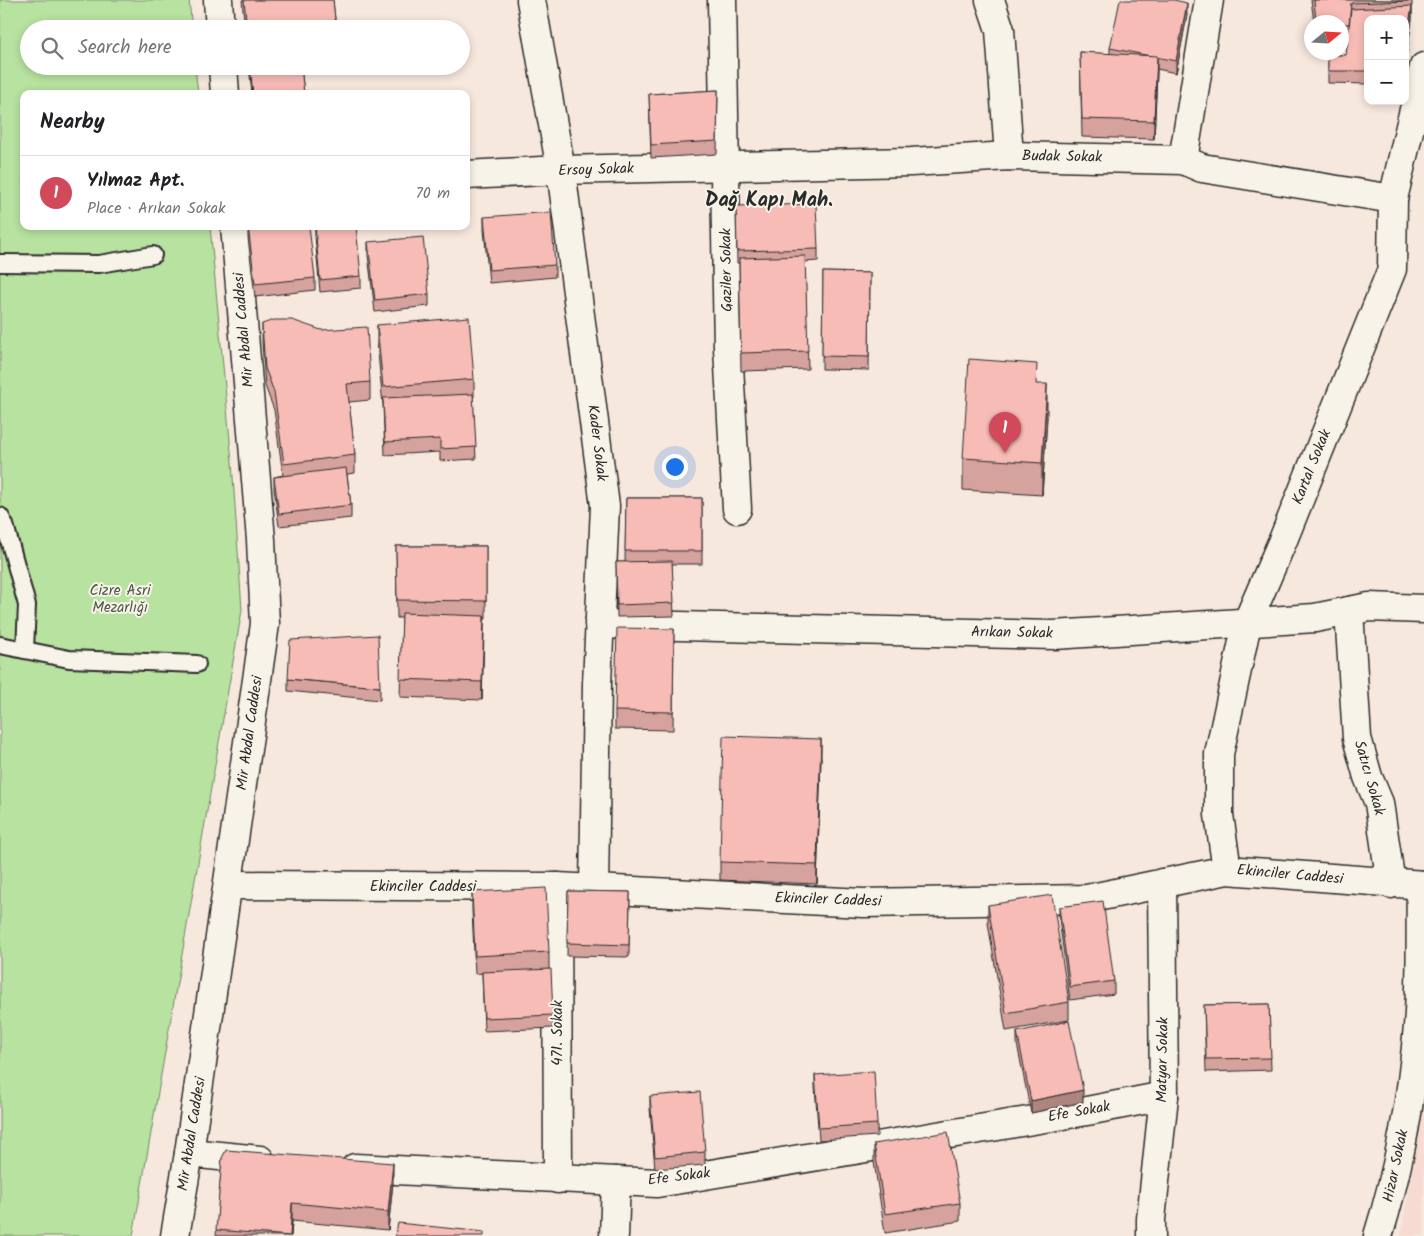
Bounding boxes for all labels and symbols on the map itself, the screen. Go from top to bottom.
north arrow [1304,15,1349,60]
street label: Budak Sokak [1022,144,1103,170]
street label: Ersoy Sokak [558,157,635,183]
district label: Dağ Kapı Mah. [705,185,833,217]
street label: Gaziler Sokak [714,227,740,312]
street label: Mir Abdal Caddesi [227,270,261,388]
street label: Kader Sokak [580,403,614,484]
pin: 1 [989,412,1021,453]
street label: Kartal Sokak [1286,425,1338,508]
your location [662,454,688,480]
park label: Cizre Asri Mezarlığı [90,579,152,620]
street label: Arıkan Sokak [971,620,1054,646]
street label: Mir Abdal Caddesi [230,673,270,792]
street label: Satıcı Sokak [1347,738,1391,819]
street label: Ekinciler Caddesi [1236,858,1346,892]
street label: Ekinciler Caddesi [370,875,478,899]
street label: Ekinciler Caddesi [774,886,883,914]
street label: 471. Sokak [546,999,570,1066]
street label: Matyar Sokak [1150,1016,1176,1103]
street label: Mir Abdal Caddesi [171,1074,213,1193]
street label: Efe Sokak [1046,1095,1113,1129]
street label: Hizar Sokak [1377,1126,1416,1205]
street label: Efe Sokak [646,1161,713,1193]

